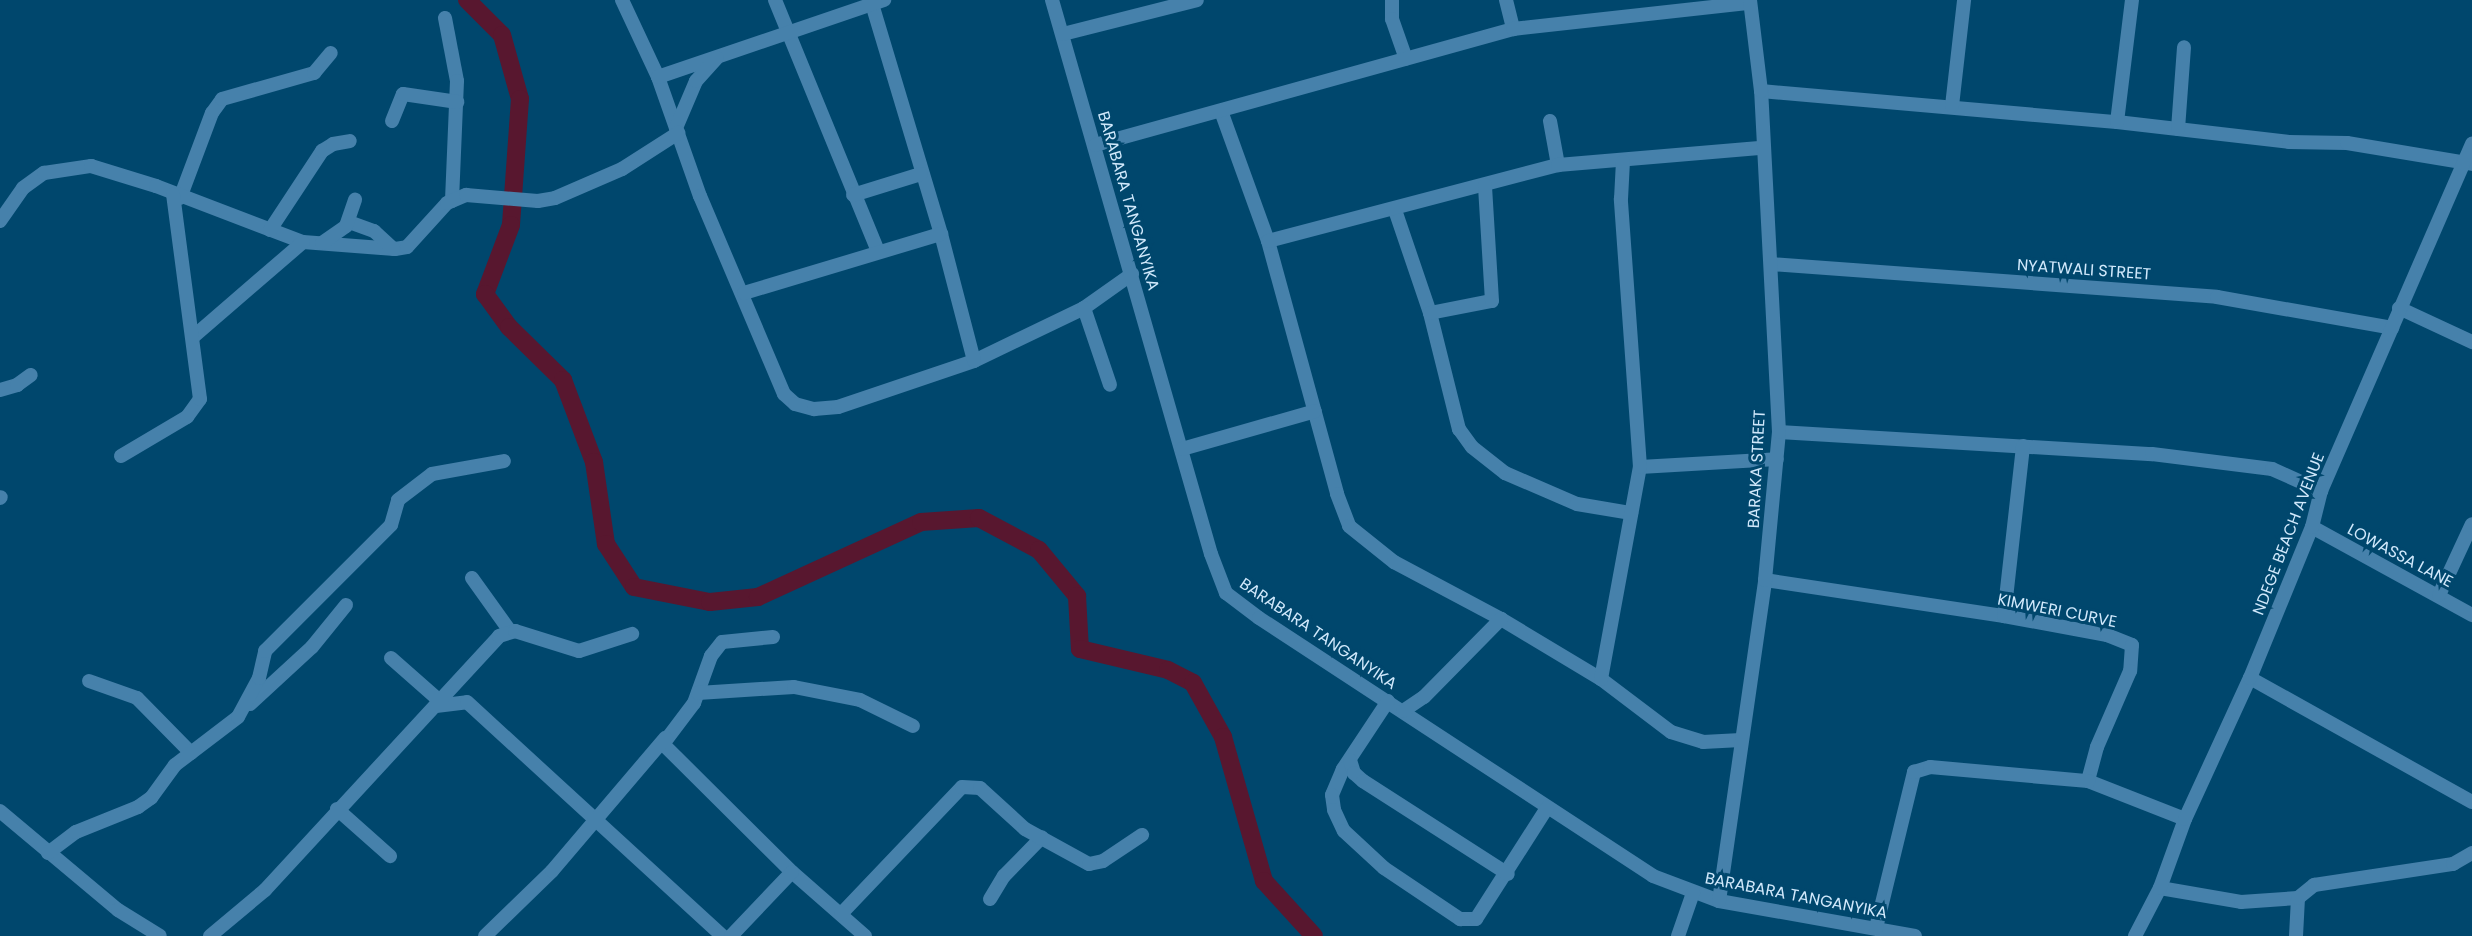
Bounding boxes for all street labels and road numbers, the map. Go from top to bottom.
street label: BARABARA TANGANYIKA [1093,109,1163,293]
street label: NYATWALI STREET [2016,256,2152,284]
street label: BARAKA STREET [1744,409,1770,529]
street label: NDEGE BEACH AVENUE [2249,450,2329,618]
street label: LOWASSA LANE [2344,520,2456,592]
street label: BARABARA TANGANYIKA [1236,574,1400,694]
street label: KIMWERI CURVE [1996,590,2118,632]
street label: BARABARA TANGANYIKA [1703,869,1889,923]

